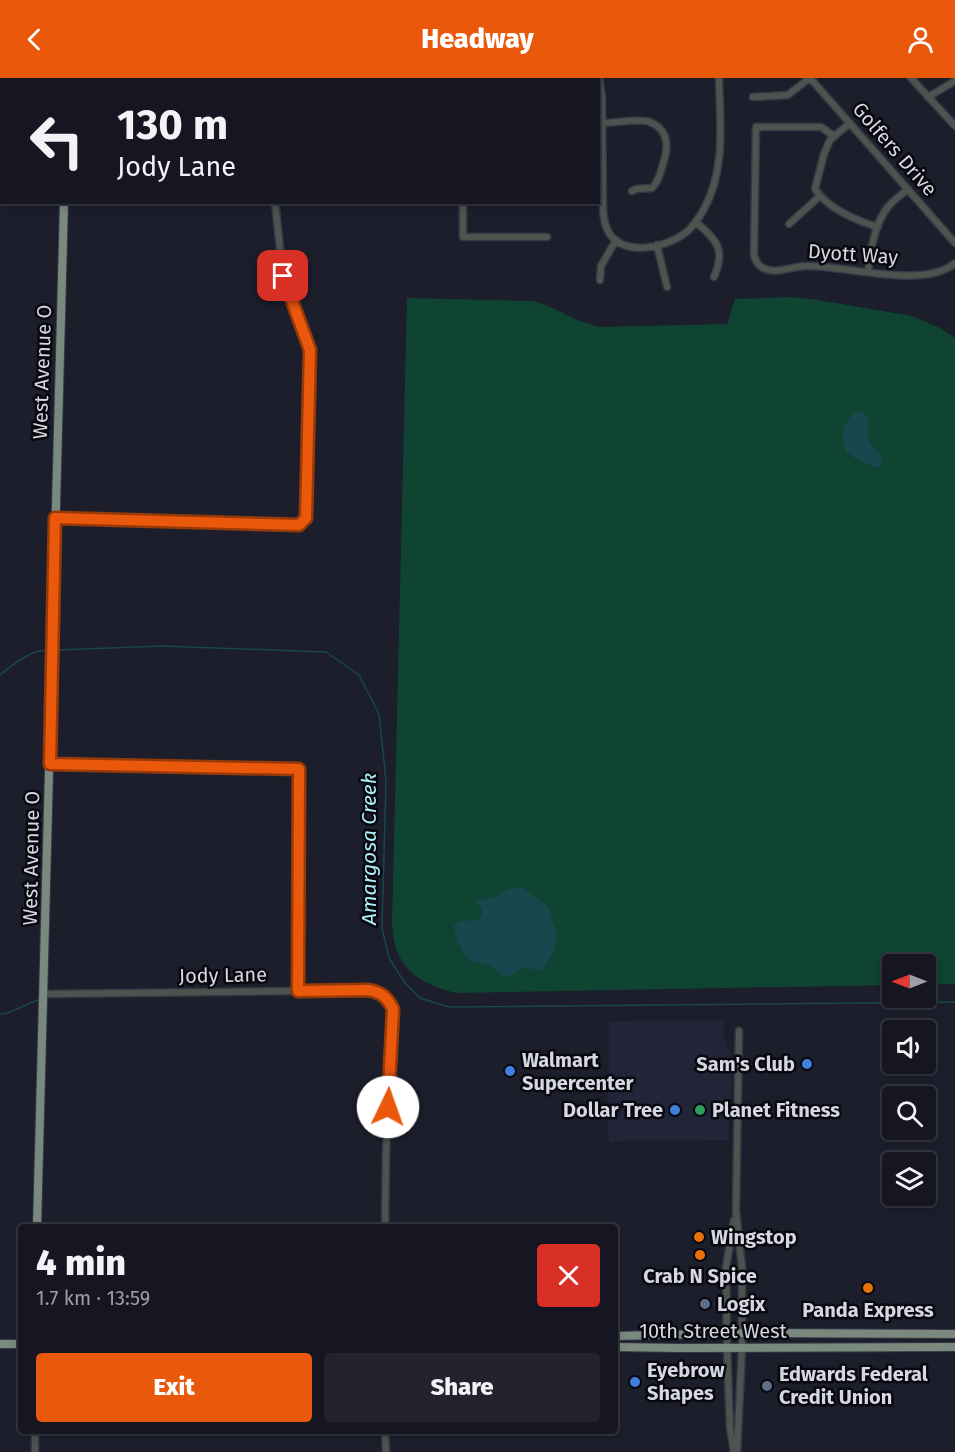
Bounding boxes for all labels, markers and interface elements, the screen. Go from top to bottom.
icon: back [18,23,51,56]
text: Headway [421,23,534,55]
icon: person [904,23,937,56]
street label: Golfers Drive [848,97,942,201]
text: 130 m [117,100,228,150]
icon: left [18,102,96,180]
text: Jody Lane [117,151,236,183]
street label: Dyott Way [807,239,899,269]
pin [257,250,308,301]
icon: arrive [266,259,299,292]
street label: West Avenue O [28,304,56,440]
water label: Amargosa Creek [356,773,382,926]
street label: West Avenue O [18,790,44,926]
north arrow [882,954,936,1008]
map controls [882,954,936,1206]
street label: Jody Lane [179,962,267,988]
button: sound [882,1020,936,1074]
place label: Walmart Supercenter [522,1048,634,1095]
place label: Sam's Club [696,1052,795,1076]
marker: Sam's Club [800,1057,814,1071]
marker: Walmart Supercenter [503,1064,517,1078]
position arrow [356,1075,420,1139]
button: search [882,1086,936,1140]
place label: Dollar Tree [563,1098,663,1122]
place label: Planet Fitness [712,1098,840,1122]
marker: Dollar Tree [668,1103,682,1117]
marker: Planet Fitness [693,1103,707,1117]
button: layers [882,1152,936,1206]
place label: Wingstop [711,1225,797,1249]
marker: Wingstop [692,1230,706,1244]
text: 4 min [36,1241,126,1285]
button: close [537,1244,600,1307]
marker: Crab N Spice [693,1248,707,1262]
place label: Crab N Spice [643,1264,757,1288]
marker: Panda Express [861,1281,875,1295]
text: 1.7 km · 13:59 [36,1286,150,1310]
place label: Logix [717,1292,766,1316]
marker: Logix [698,1297,712,1311]
place label: Panda Express [802,1298,934,1322]
street label: 10th Street West [639,1319,787,1343]
button: Exit [36,1353,312,1422]
button: Share [324,1353,600,1422]
place label: Eyebrow Shapes [647,1358,724,1405]
place label: Edwards Federal Credit Union [779,1362,928,1409]
marker: Eyebrow Shapes [628,1375,642,1389]
marker: Edwards Federal Credit Union [760,1379,774,1393]

